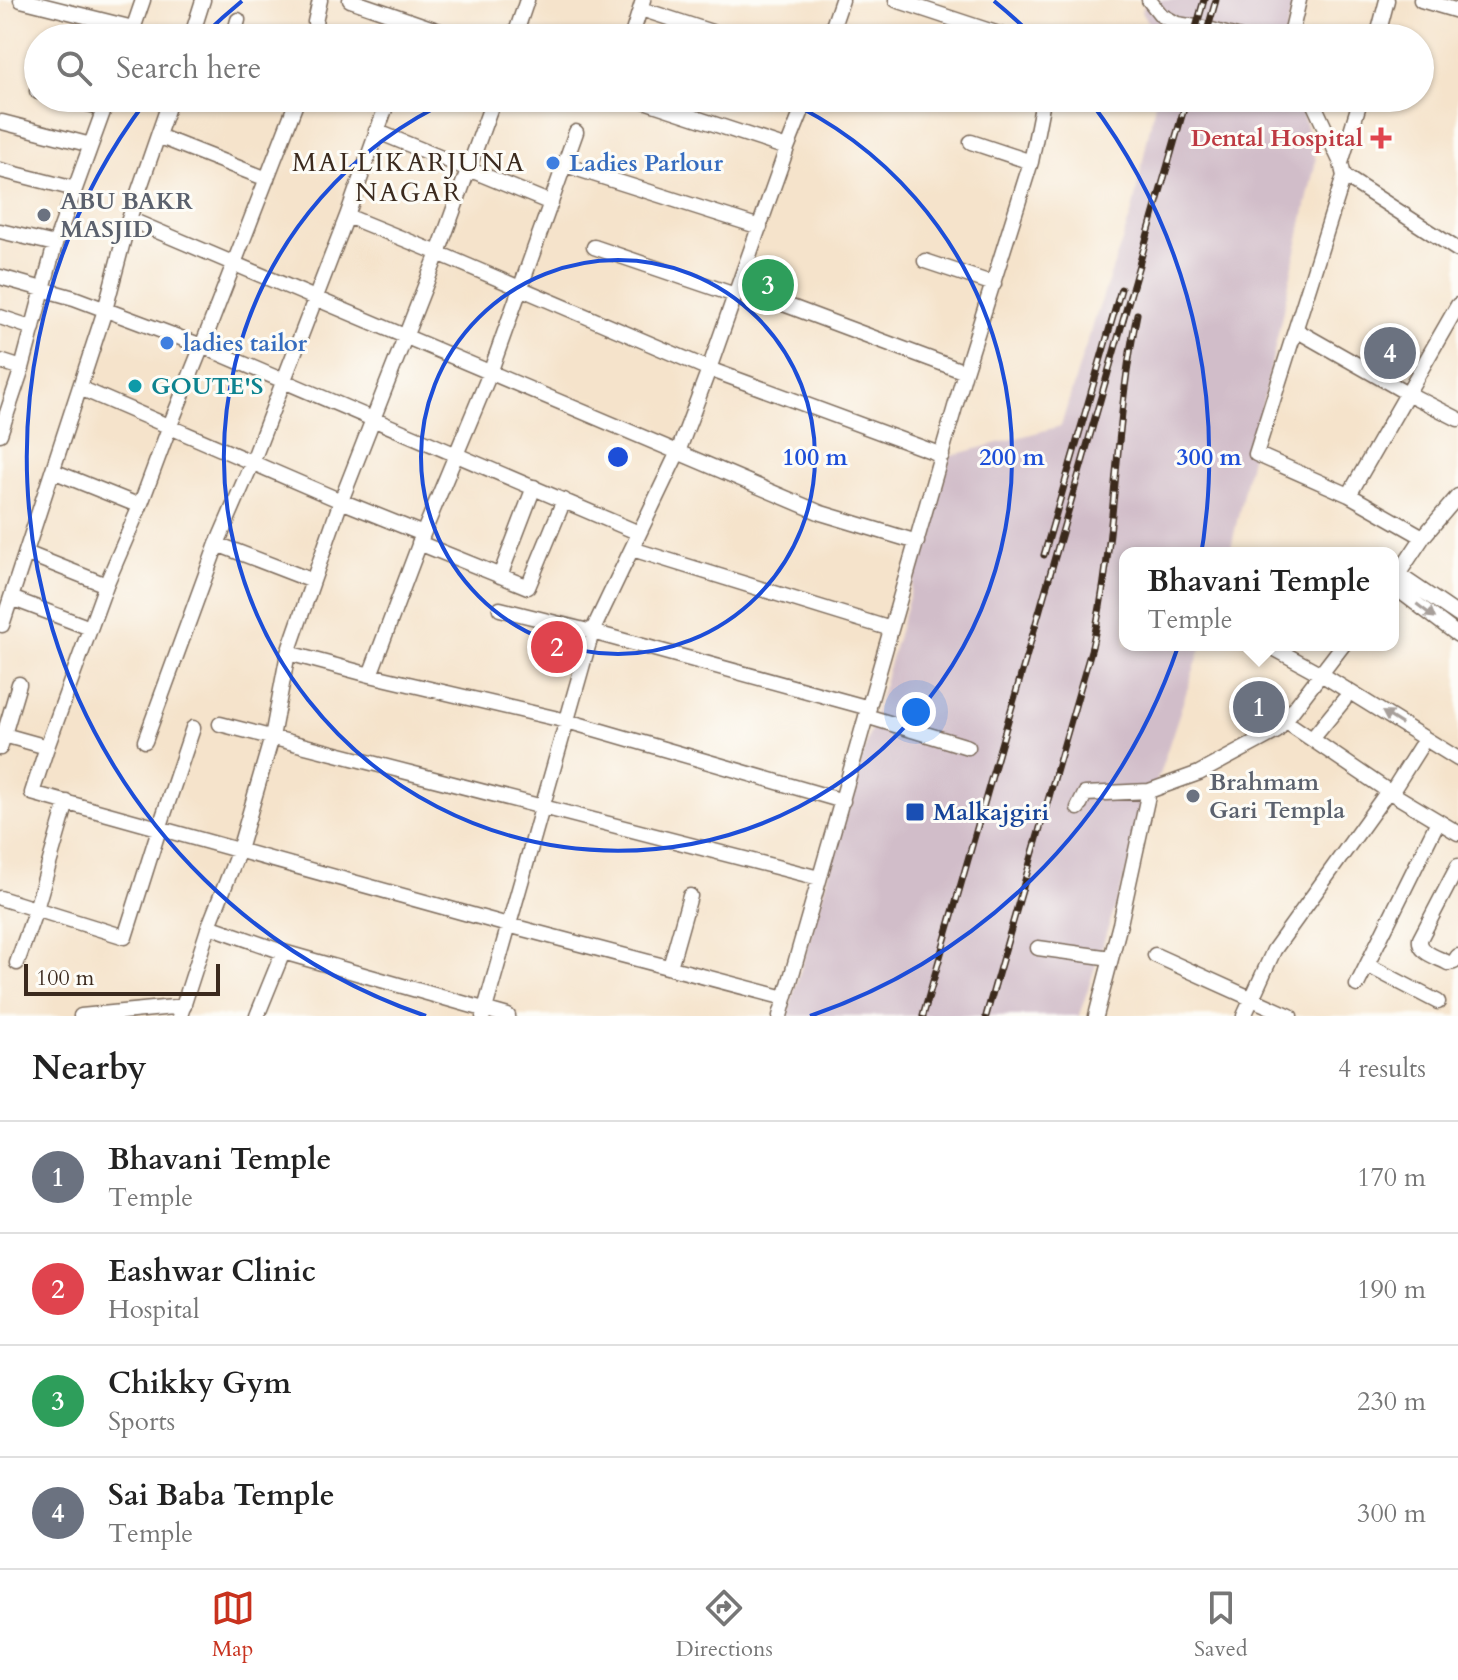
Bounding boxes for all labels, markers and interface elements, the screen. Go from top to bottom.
search box [24,24,1434,112]
icon: search [52,46,96,90]
text: Search here [116,48,261,89]
place label: Dental Hospital [1191,122,1363,155]
marker: Dental Hospital [1370,127,1392,149]
district label: MALLIKARJUNA NAGAR [292,145,526,210]
place label: Ladies Parlour [569,147,724,180]
marker: Ladies Parlour [544,154,562,172]
place label: ABU BAKR MASJID [60,185,193,246]
marker: ABU BAKR MASJID [35,206,53,224]
pin: 3 [742,255,794,315]
pin: 4 [1364,323,1416,383]
place label: ladies tailor [183,327,307,360]
marker: ladies tailor [158,334,176,352]
place label: GOUTE'S [151,370,263,403]
marker: GOUTE'S [126,377,144,395]
text: 100 m [782,441,849,474]
text: 200 m [979,441,1046,474]
text: 300 m [1176,441,1243,474]
centre of rings [604,443,632,471]
popup [1119,547,1399,651]
text: Bhavani Temple [1147,561,1371,602]
text: Temple [1147,602,1232,637]
one-way arrow [1415,602,1436,618]
pin: 2 [531,617,583,677]
pin: 1 [1233,677,1285,737]
your location [896,692,936,732]
one-way arrow [1381,711,1403,725]
place label: Brahmam Gari Templa [1209,766,1345,827]
marker: Brahmam Gari Templa [1184,787,1202,805]
place label: Malkajgiri [933,796,1049,829]
marker: Malkajgiri [904,801,926,823]
scale bar [24,960,220,996]
text: 100 m [36,963,94,993]
text: Nearby [32,1045,147,1091]
text: 4 results [1338,1051,1426,1086]
text: Bhavani Temple [108,1139,331,1180]
text: 1 [51,1160,65,1195]
text: 170 m [1357,1160,1426,1195]
text: Temple [108,1180,193,1215]
text: Eashwar Clinic [108,1251,316,1292]
text: 2 [51,1272,65,1307]
text: 190 m [1357,1272,1426,1307]
text: Hospital [108,1292,200,1327]
text: Chikky Gym [108,1363,291,1404]
text: 3 [51,1384,65,1419]
text: 230 m [1357,1384,1426,1419]
text: Sports [108,1404,175,1439]
text: Sai Baba Temple [108,1475,335,1516]
text: 4 [51,1496,65,1531]
text: 300 m [1357,1496,1426,1531]
text: Temple [108,1516,193,1551]
tab: Map [211,1586,255,1664]
tab: Directions [676,1586,773,1664]
tab: Saved [1194,1586,1247,1664]

